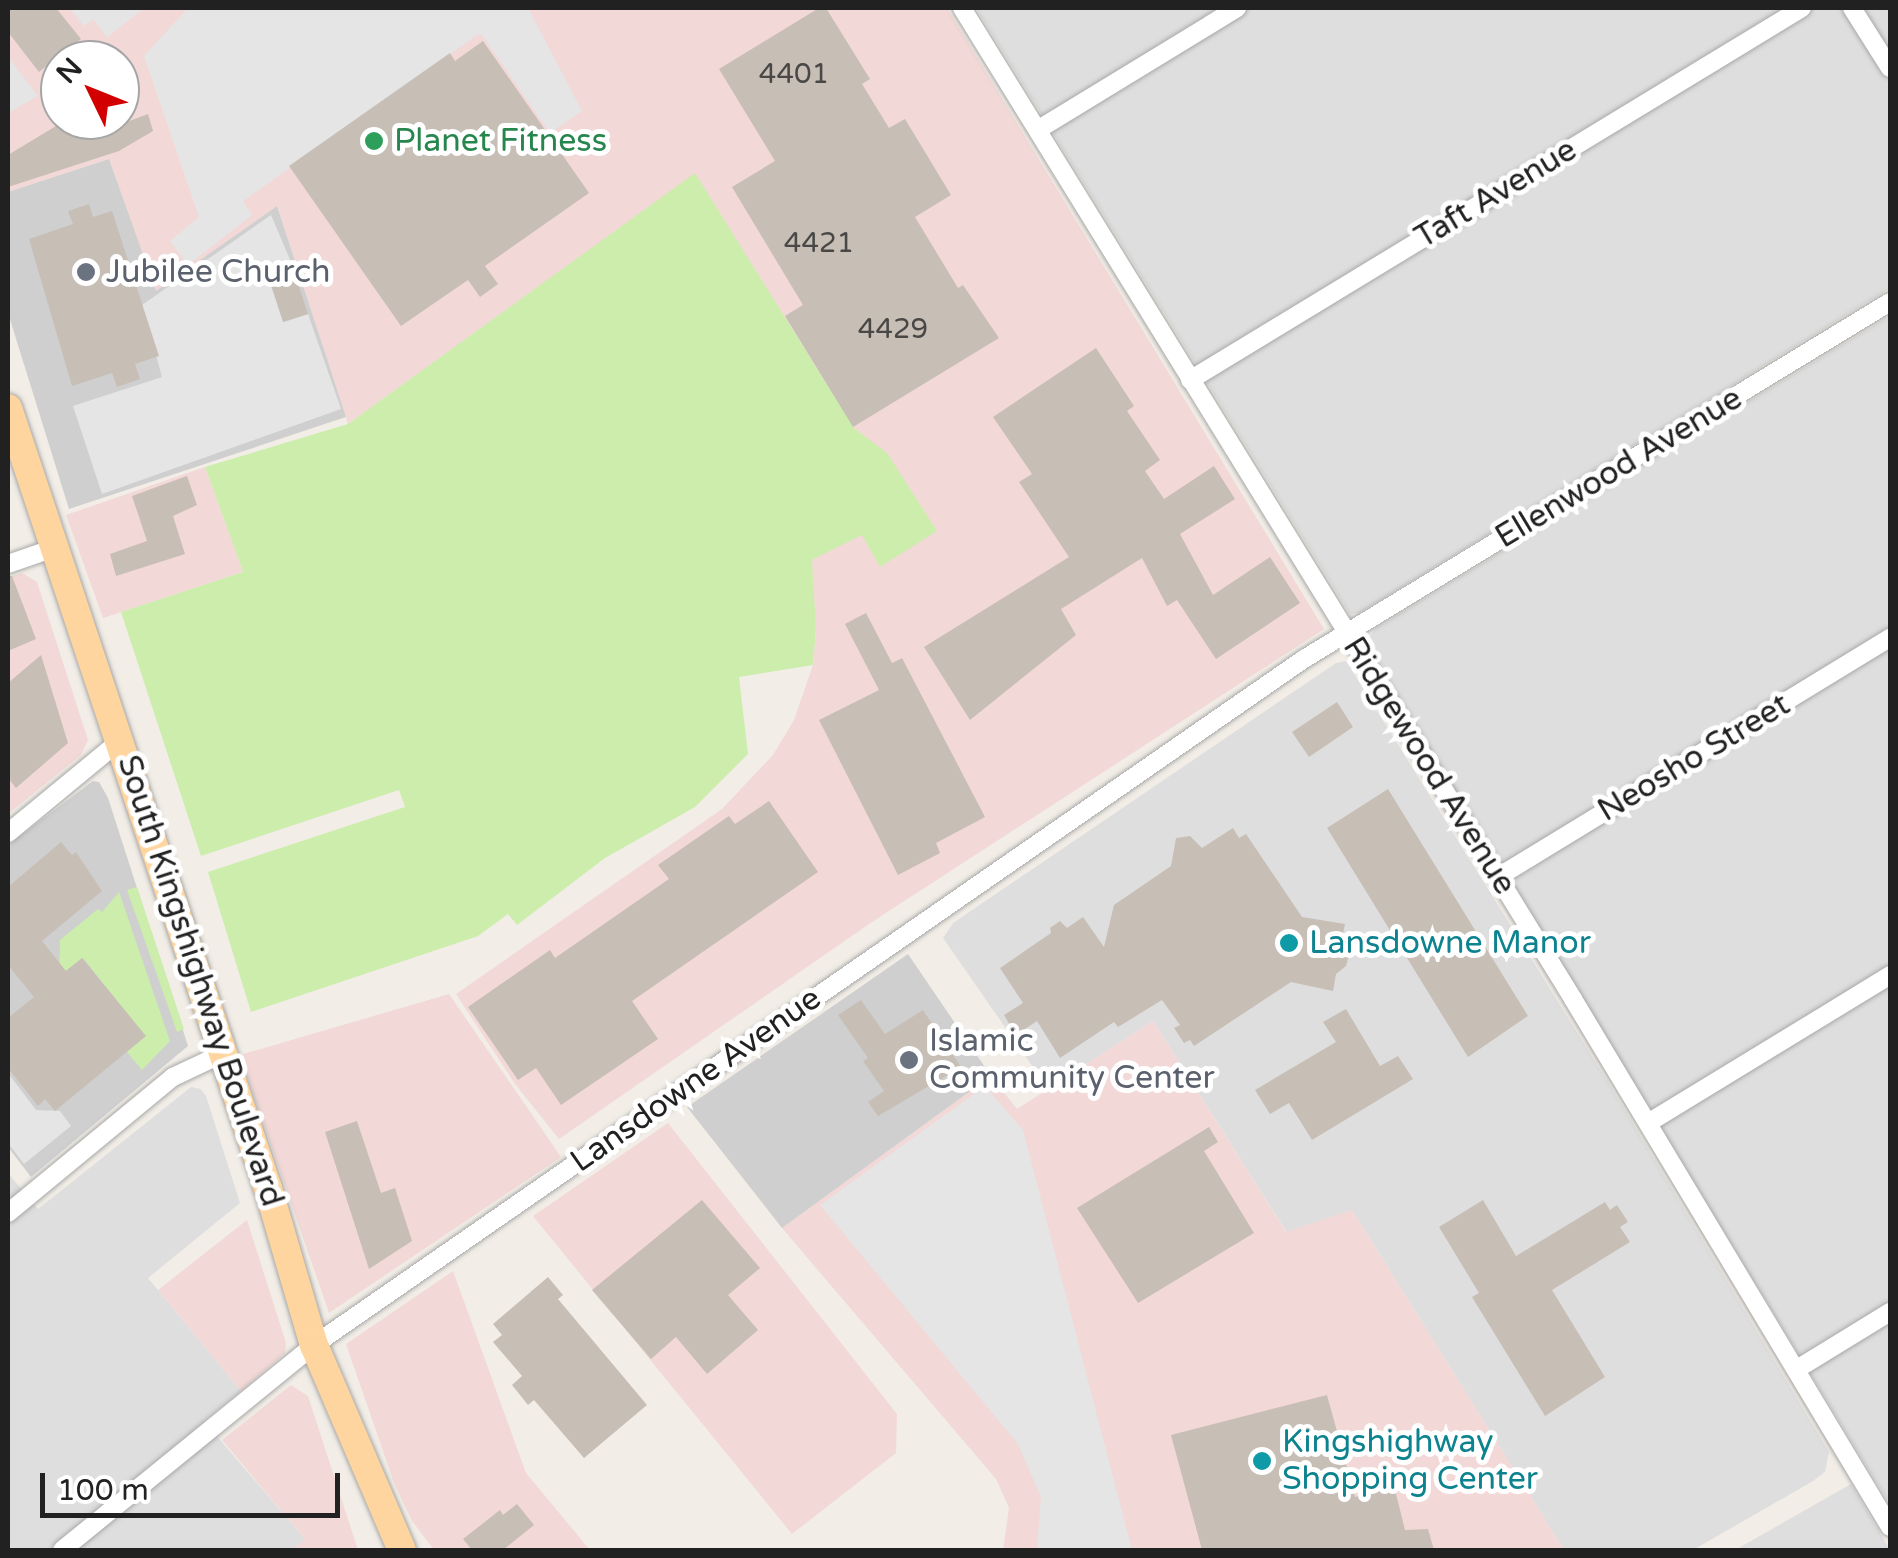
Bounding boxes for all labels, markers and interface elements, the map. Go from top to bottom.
north arrow [40,40,140,140]
text: N [49,51,90,91]
house number: 4401 [759,57,829,91]
place label: Planet Fitness [394,122,607,160]
marker: Planet Fitness [363,130,385,152]
street label: Taft Avenue [1408,131,1584,257]
house number: 4421 [784,226,854,260]
place label: Jubilee Church [106,253,330,291]
marker: Jubilee Church [75,261,97,283]
house number: 4429 [858,312,928,346]
street label: Ellenwood Avenue [1489,379,1749,557]
street label: Ridgewood Avenue [1334,630,1524,902]
street label: Neosho Street [1591,686,1797,830]
street label: South Kingshighway Boulevard [109,751,291,1211]
place label: Lansdowne Manor [1309,924,1591,962]
marker: Lansdowne Manor [1278,932,1300,954]
street label: Lansdowne Avenue [564,979,828,1181]
place label: Islamic Community Center [929,1023,1215,1098]
marker: Islamic Community Center [898,1049,920,1071]
place label: Kingshighway Shopping Center [1282,1424,1538,1499]
marker: Kingshighway Shopping Center [1251,1450,1273,1472]
scale bar [45,1453,345,1515]
text: 100 m [57,1472,149,1509]

